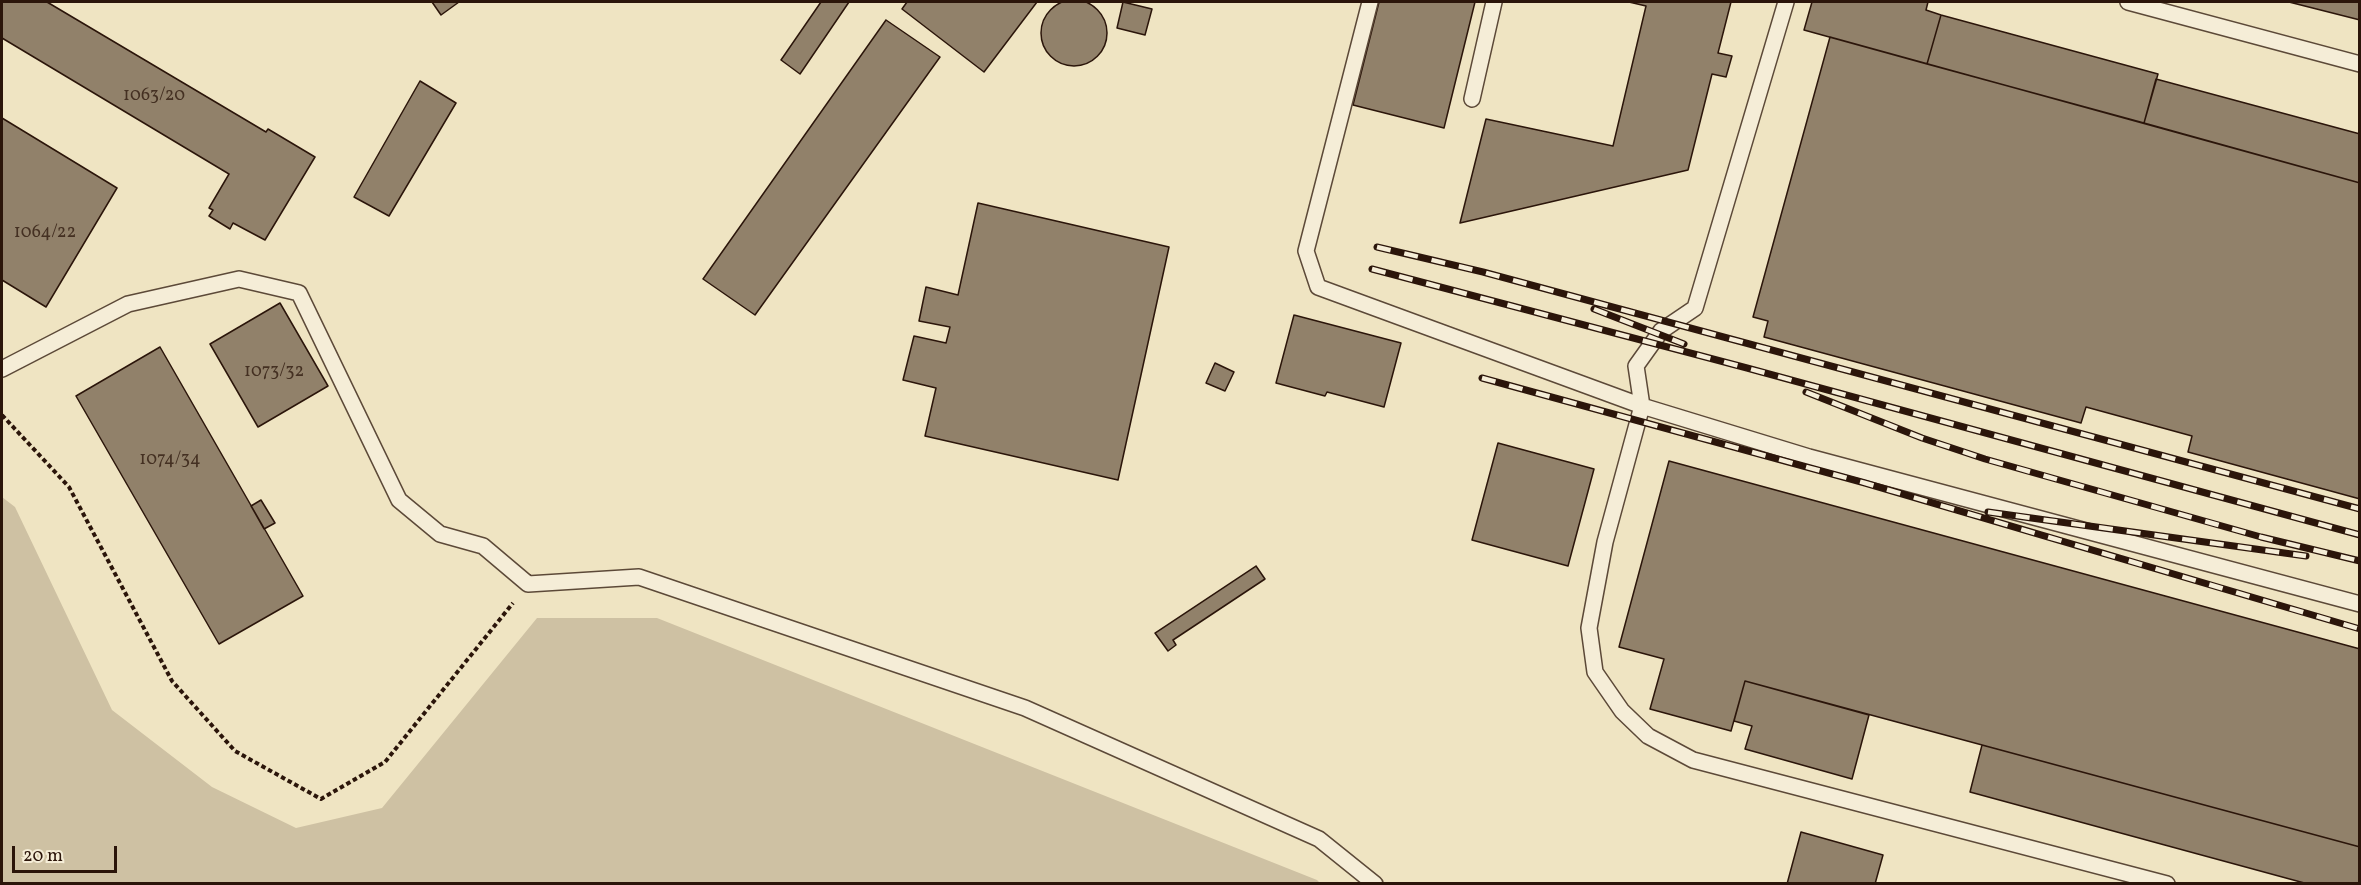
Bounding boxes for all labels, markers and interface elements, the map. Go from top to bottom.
house number: 1063/20 [123,86,185,108]
house number: 1064/22 [14,223,76,245]
house number: 1073/32 [244,362,304,384]
house number: 1074/34 [139,450,201,472]
scale bar [15,834,120,872]
text: 20 m [23,844,63,869]

